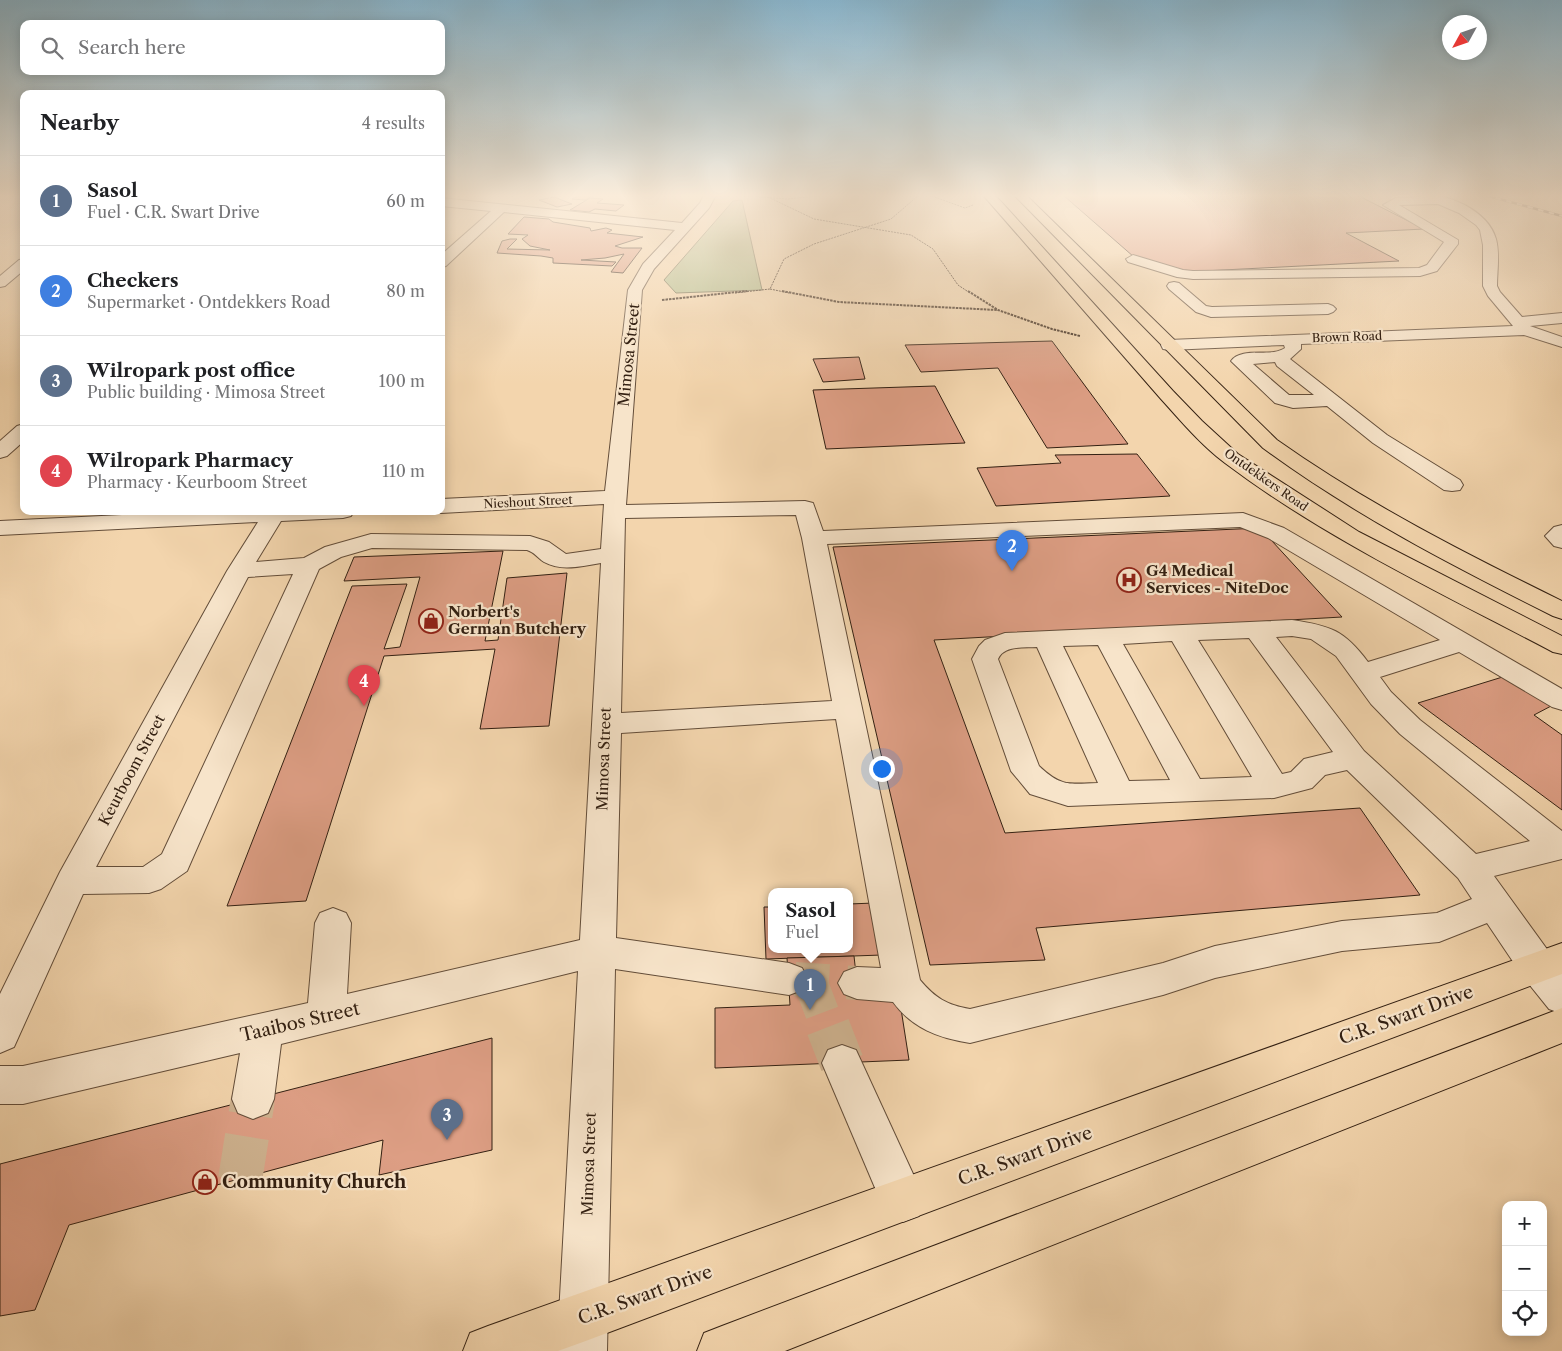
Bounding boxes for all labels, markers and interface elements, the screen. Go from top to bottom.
north arrow [1442,15,1487,60]
search box [20,20,445,75]
icon: search [38,34,66,62]
text: Search here [78,36,186,59]
text: Nearby [40,110,119,135]
text: 4 results [362,113,425,133]
text: Sasol [87,179,138,202]
text: 1 [52,191,60,211]
text: 60 m [386,191,425,211]
text: Fuel · C.R. Swart Drive [87,202,260,222]
text: Checkers [87,269,179,292]
text: 2 [51,281,61,301]
text: 80 m [386,281,425,301]
text: Supermarket · Ontdekkers Road [87,292,330,312]
street label: Mimosa Street [614,302,643,407]
street label: Brown Road [1311,328,1383,345]
text: Wilropark post office [87,359,295,382]
text: 3 [51,371,61,391]
text: 100 m [379,371,425,391]
text: Public building · Mimosa Street [87,382,325,402]
street label: Ontdekkers Road [1221,445,1312,515]
text: Wilropark Pharmacy [87,449,293,472]
text: 4 [51,461,61,481]
text: 110 m [382,461,425,481]
text: Pharmacy · Keurboom Street [87,472,307,492]
street label: Nieshout Street [483,492,574,511]
pin: 2 [996,530,1028,571]
place label: G4 Medical Services - NiteDoc [1146,561,1289,597]
hospital icon: G4 Medical Services - NiteDoc [1116,567,1142,593]
place label: Norbert's German Butchery [448,602,587,638]
shop icon: Norbert's German Butchery [418,608,444,634]
pin: 4 [348,665,380,706]
street label: Mimosa Street [592,706,615,811]
street label: Keurboom Street [94,710,169,829]
your location [869,756,895,782]
popup [768,888,853,953]
text: Sasol [785,899,836,922]
text: Fuel [785,922,819,942]
pin: 1 [794,969,826,1010]
street label: C.R. Swart Drive [1336,980,1476,1050]
street label: Taaibos Street [238,997,362,1046]
pin: 3 [431,1099,463,1140]
street label: Mimosa Street [577,1111,600,1216]
street label: C.R. Swart Drive [955,1121,1095,1191]
shop icon: Community Church [192,1169,218,1195]
place label: Community Church [222,1171,407,1193]
map controls [1502,1201,1547,1336]
button: + [1502,1201,1547,1246]
button: − [1502,1246,1547,1291]
street label: C.R. Swart Drive [575,1260,715,1330]
button: locate [1502,1291,1547,1336]

